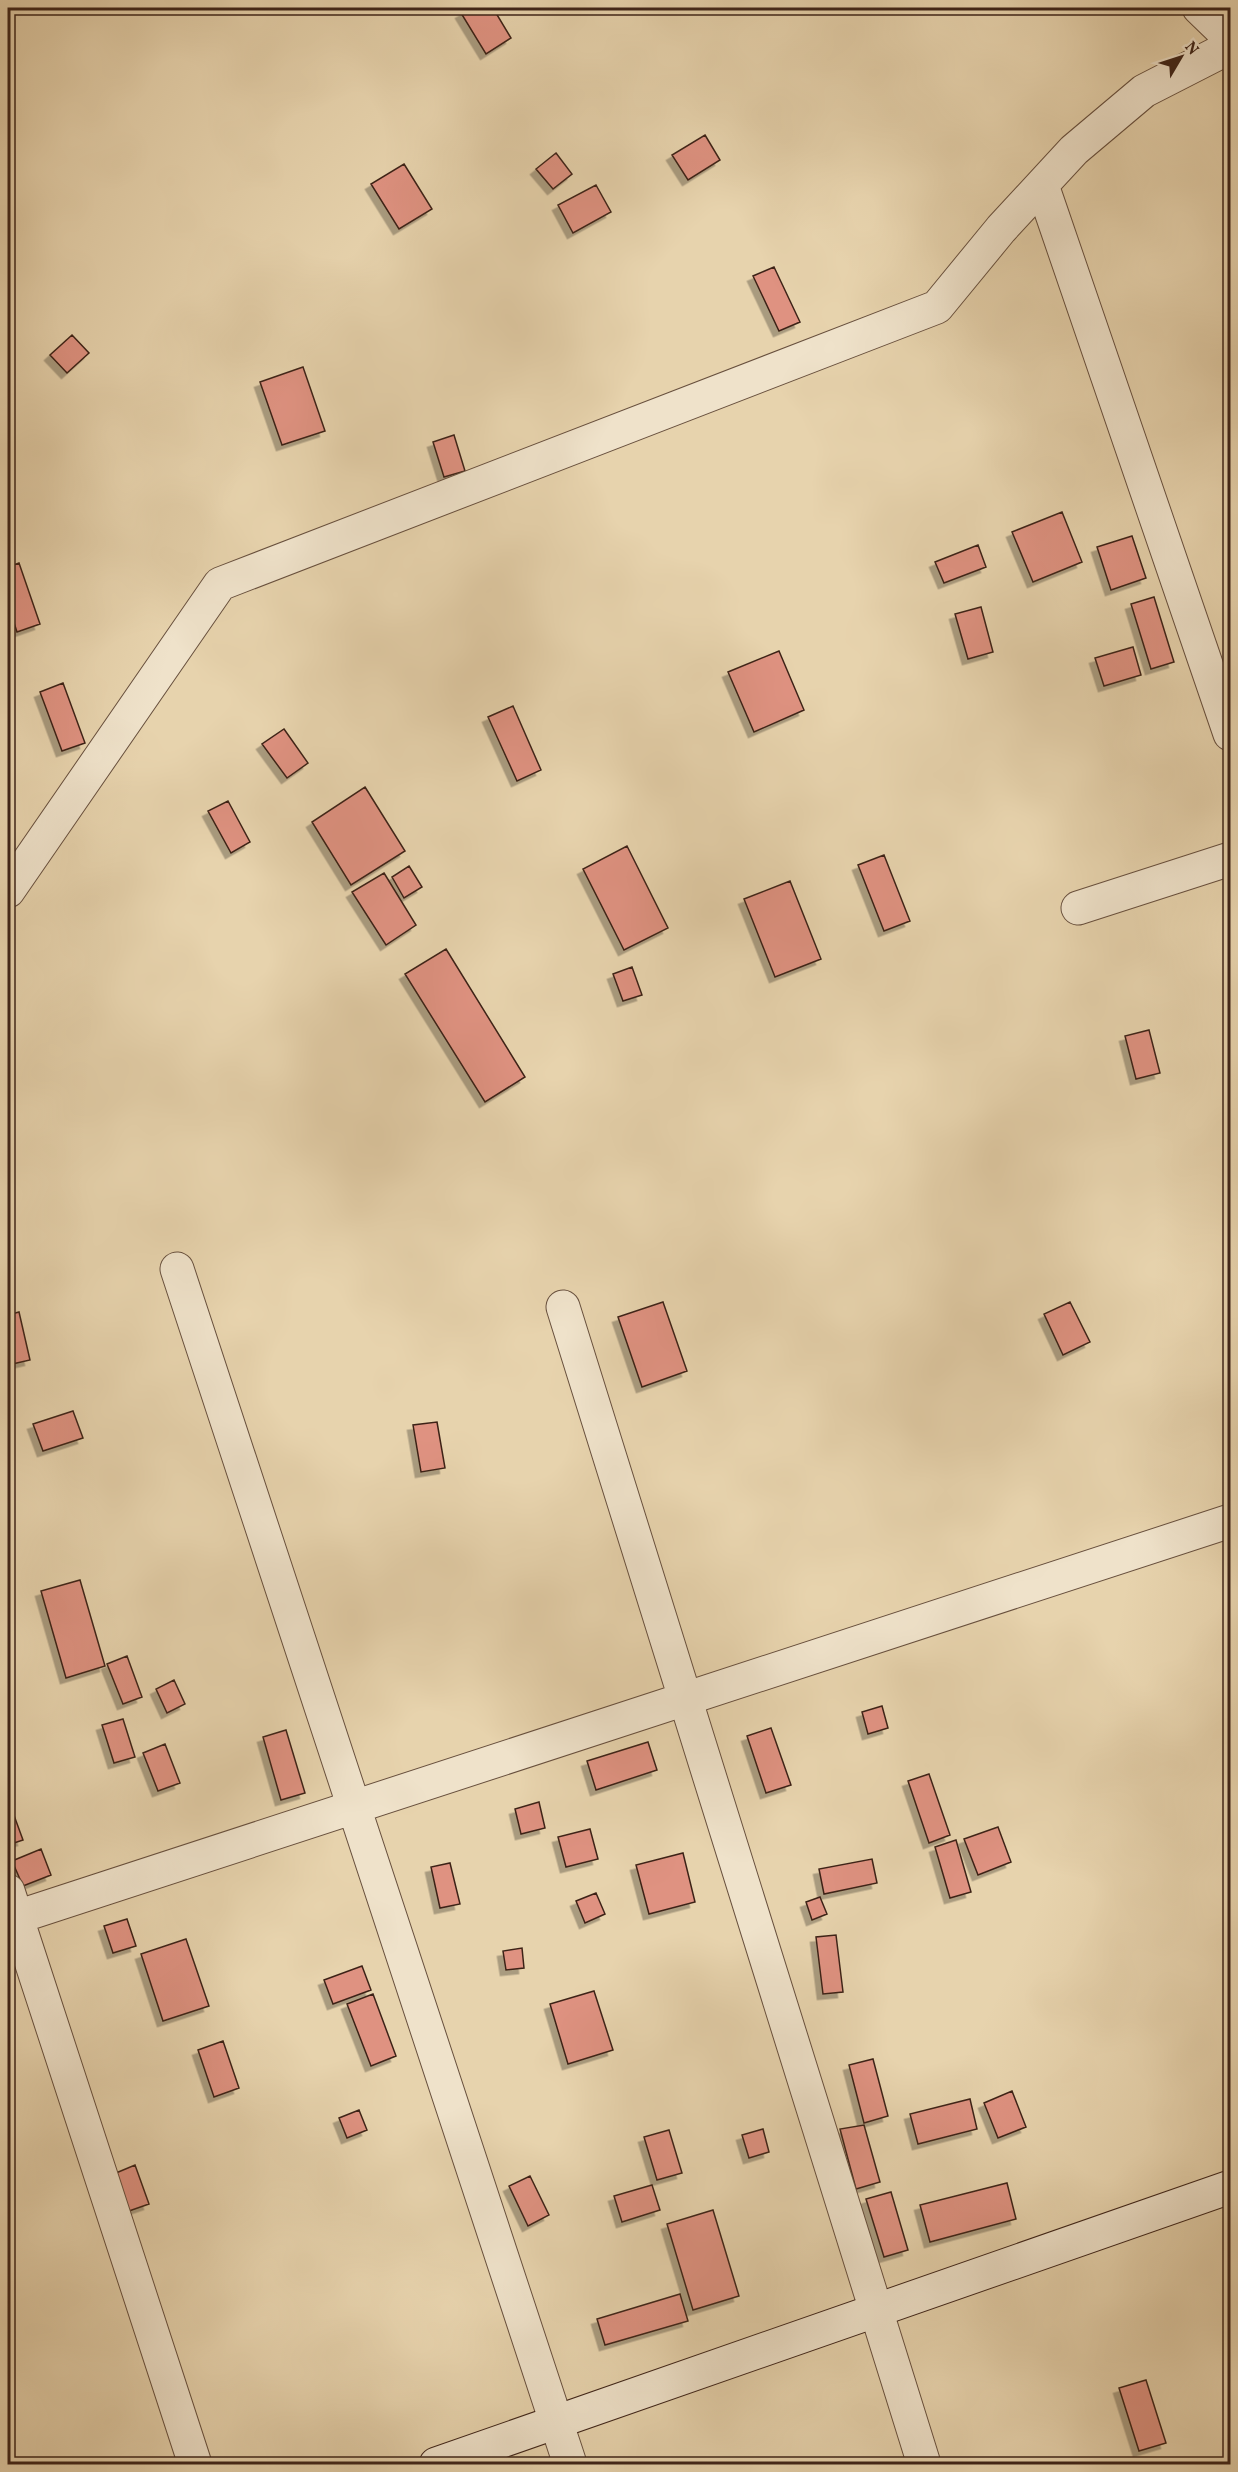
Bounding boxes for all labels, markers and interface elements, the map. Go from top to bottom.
north arrow [1151,27,1211,87]
text: N [1179,37,1204,61]

